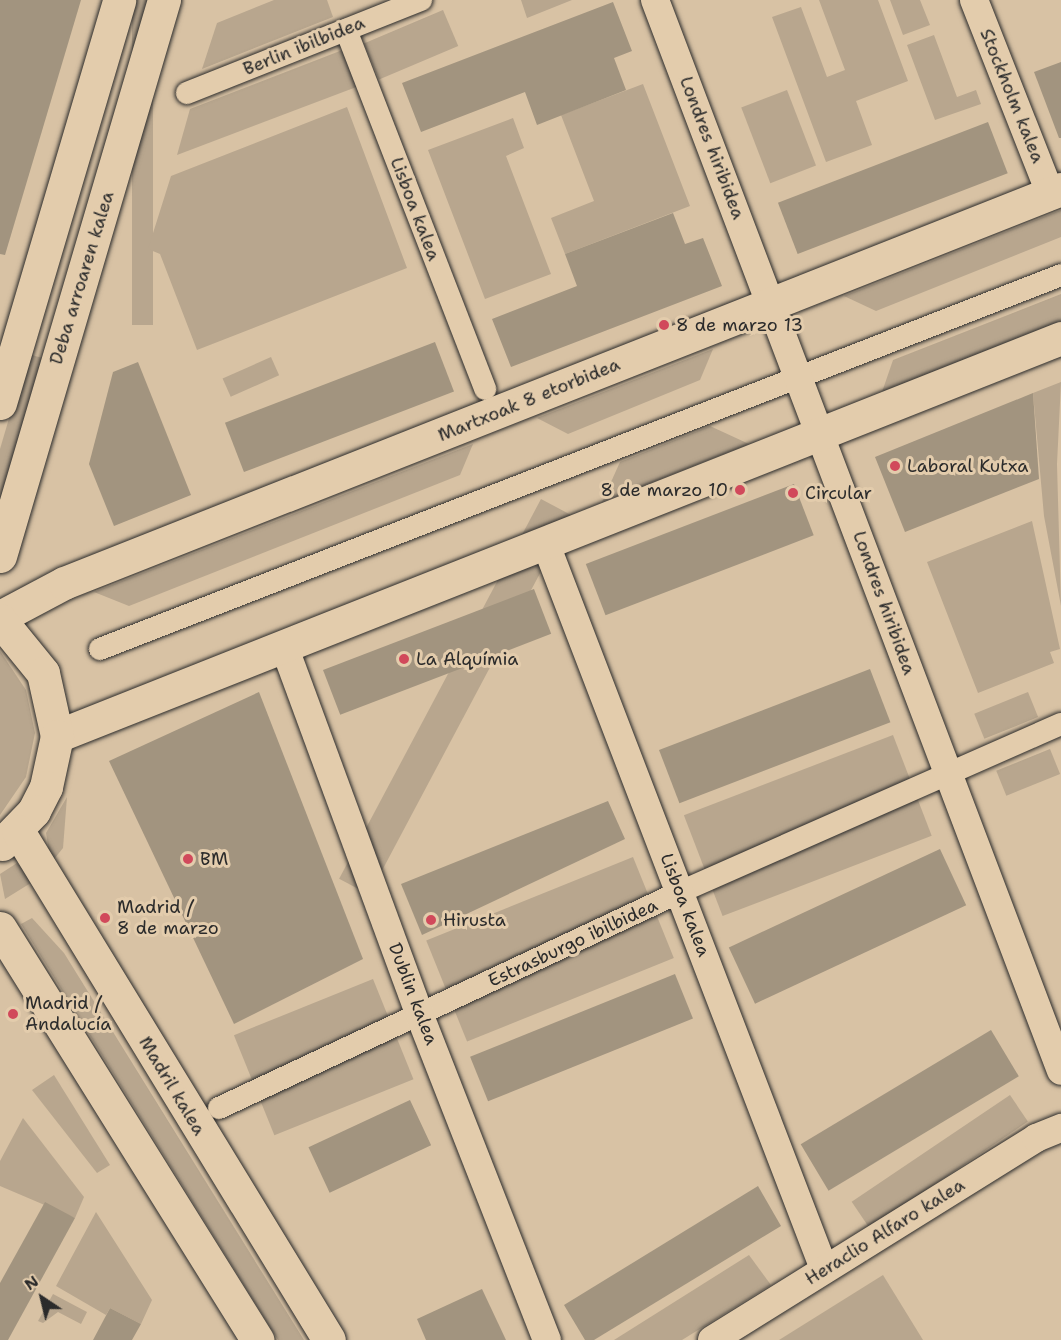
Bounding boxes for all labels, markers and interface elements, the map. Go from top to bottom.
street label: Berlin ibilbidea [240,12,368,80]
street label: Stockholm kalea [975,26,1049,166]
street label: Londres hiribidea [675,74,749,222]
street label: Lisboa kalea [385,154,445,264]
street label: Deba arroaren kalea [45,189,119,367]
place label: 8 de marzo 13 [676,314,803,336]
marker: 8 de marzo 13 [657,318,671,332]
street label: Martxoak 8 etorbidea [435,354,623,446]
place label: Laboral Kutxa [907,455,1029,477]
marker: Laboral Kutxa [888,459,902,473]
place label: 8 de marzo 10 [601,479,728,501]
place label: Circular [805,482,872,504]
marker: 8 de marzo 10 [733,483,747,497]
marker: Circular [786,486,800,500]
street label: Londres hiribidea [848,528,920,678]
place label: La Alquímia [416,648,518,670]
marker: La Alquímia [397,652,411,666]
place label: BM [200,848,228,870]
street label: Lisboa kalea [655,850,715,960]
marker: BM [181,852,195,866]
street label: Estrasburgo ibilbidea [485,894,661,992]
place label: Madrid / 8 de marzo [117,897,219,940]
place label: Hirusta [443,909,506,931]
marker: Madrid / 8 de marzo [98,911,112,925]
marker: Hirusta [424,913,438,927]
street label: Dublin kalea [384,940,442,1048]
place label: Madrid / Andalucía [25,993,111,1036]
marker: Madrid / Andalucía [6,1007,20,1021]
street label: Madril kalea [134,1033,210,1139]
street label: Heraclio Alfaro kalea [801,1174,969,1290]
north arrow [12,1268,72,1328]
text: N [20,1271,43,1295]

